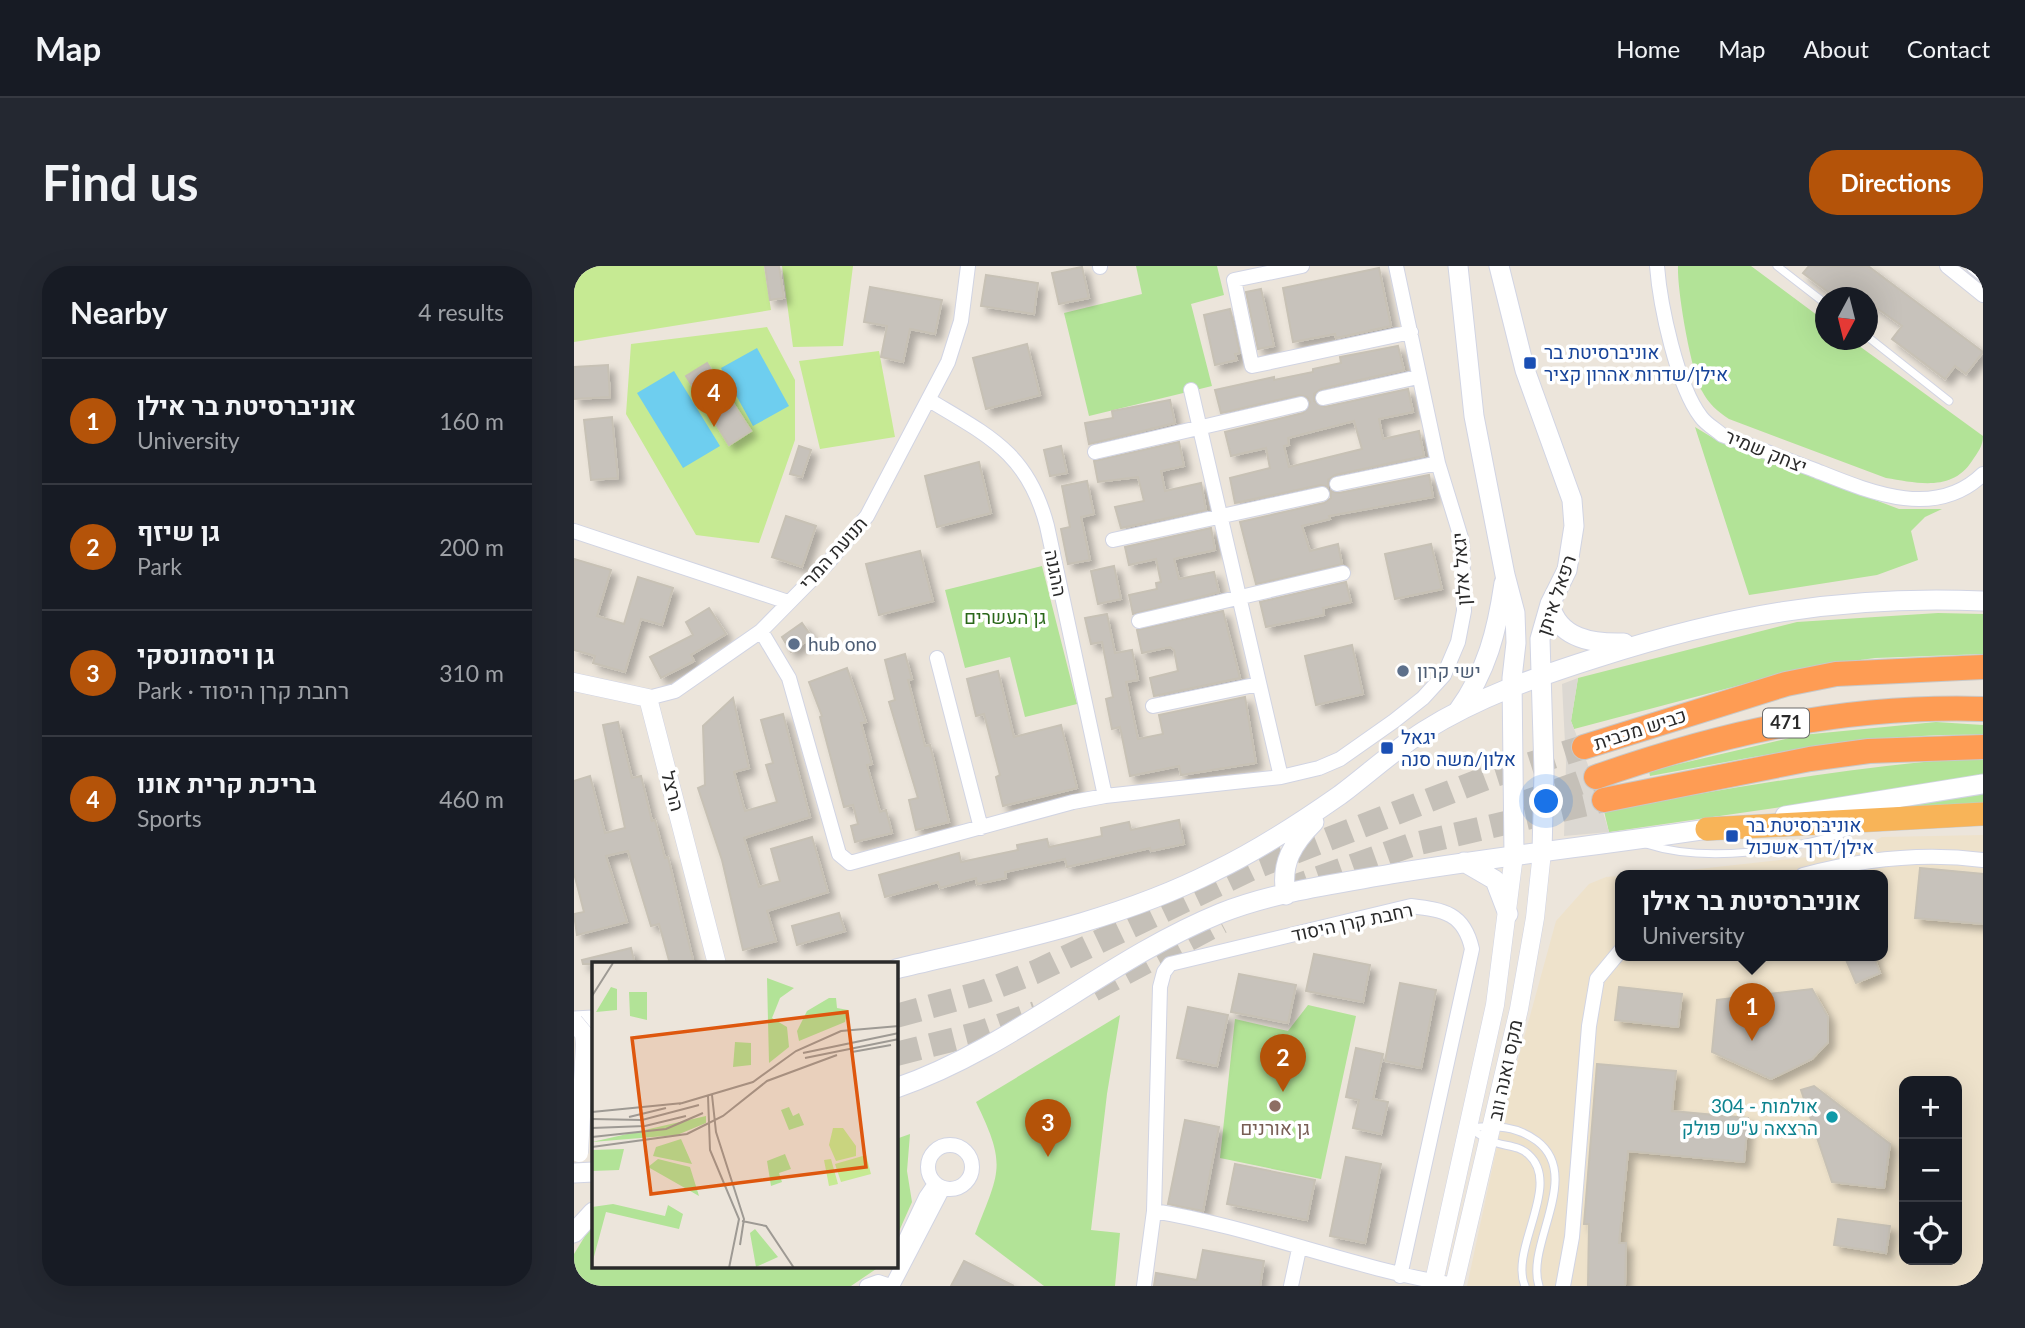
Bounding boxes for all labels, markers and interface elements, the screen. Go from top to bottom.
text: Map [35,28,101,68]
text: Home [1616,34,1680,63]
text: Map [1718,34,1766,63]
text: About [1804,34,1869,63]
text: Contact [1907,34,1990,63]
button: Directions [1809,150,1983,215]
text: Find us [42,153,199,211]
north arrow [1815,287,1878,350]
text: Nearby [70,294,168,330]
text: 4 results [418,298,504,326]
place label: אוניברסיטת בר אילן/שדרות אהרון קציר [1544,340,1728,385]
marker: אוניברסיטת בר אילן/שדרות אהרון קציר [1522,355,1538,371]
pin: 4 [691,369,737,427]
text: אוניברסיטת בר אילן [137,389,356,421]
text: 1 [86,407,100,435]
text: 160 m [439,407,504,435]
street label: יצחק שמיר [1722,424,1811,477]
text: University [137,426,240,454]
street label: תנועת המרי [794,511,871,594]
text: גן שיזף [137,515,220,547]
street label: יגאל אלון [1446,532,1475,606]
text: 2 [86,533,100,561]
text: 200 m [439,533,504,561]
street label: ההגנה [1041,547,1072,599]
text: Park [137,552,182,580]
street label: רפאל איתן [1531,552,1580,638]
park label: גן העשרים [964,605,1046,628]
place label: hub ono [808,632,877,655]
marker: hub ono [786,636,802,652]
text: גן ויסמונסקי [137,638,275,670]
text: 3 [86,659,100,687]
text: 310 m [439,659,504,687]
place label: ישי קרון [1417,659,1481,682]
marker: ישי קרון [1395,663,1411,679]
text: Park · רחבת קרן היסוד [137,676,349,704]
street label: כביש מכבית [1591,703,1689,754]
road number: 471 [1763,709,1809,738]
place label: יגאל אלון/משה סנה [1401,725,1516,770]
marker: יגאל אלון/משה סנה [1379,740,1395,756]
text: בריכת קרית אונו [137,767,316,799]
street label: הרצל [657,768,690,813]
your location [1529,784,1563,818]
text: 4 [86,785,100,813]
text: 460 m [439,785,504,813]
text: Sports [137,804,202,832]
place label: אוניברסיטת בר אילן/דרך אשכול [1746,813,1874,858]
marker: אוניברסיטת בר אילן/דרך אשכול [1724,828,1740,844]
popup [1615,870,1888,961]
text: אוניברסיטת בר אילן [1642,884,1861,916]
street label: רחבת קרן היסוד [1289,897,1415,946]
text: University [1642,921,1745,949]
inset map [592,962,898,1268]
pin: 1 [1729,983,1775,1041]
street label: מקס ואנה ווב [1483,1017,1526,1123]
pin: 2 [1260,1034,1306,1092]
map controls [1899,1076,1962,1265]
button: + [1899,1076,1962,1139]
place label: 304 - אולמות הרצאה ע"ש פולק [1682,1094,1818,1139]
marker: גן אורנים [1267,1098,1283,1114]
pin: 3 [1025,1099,1071,1157]
marker: 304 - אולמות הרצאה ע"ש פולק [1824,1109,1840,1125]
place label: גן אורנים [1240,1116,1310,1139]
button: − [1899,1139,1962,1202]
button: locate [1899,1202,1962,1265]

